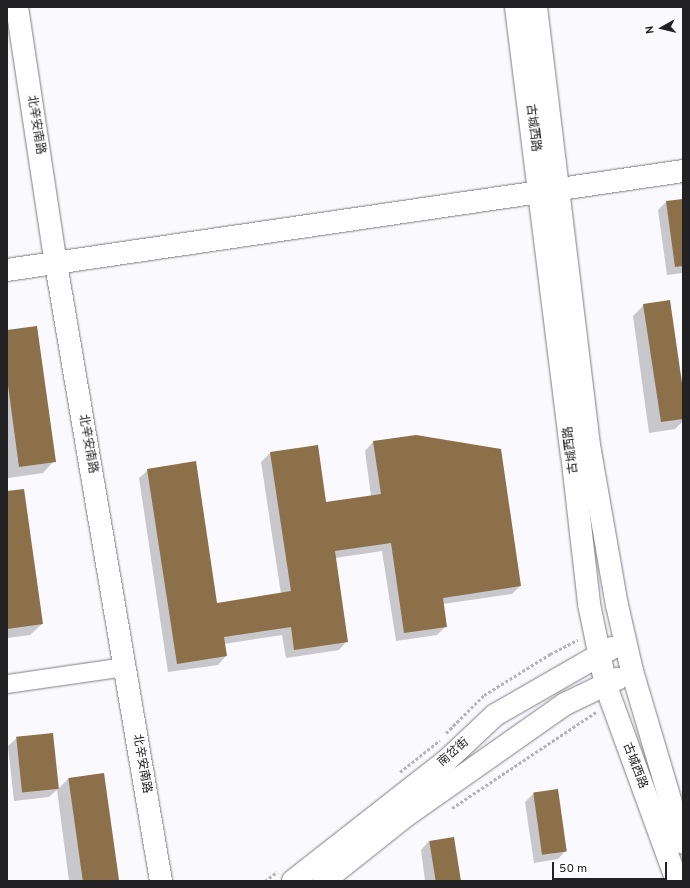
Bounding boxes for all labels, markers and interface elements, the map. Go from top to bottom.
north arrow [642,8,682,48]
text: N [643,25,658,35]
street label: 北辛安南路 [23,94,47,156]
street label: 古城西路 [522,103,542,153]
street label: 北辛安南路 [75,413,99,475]
street label: 古城西路 [562,425,582,475]
street label: 北辛安南路 [129,733,153,795]
street label: 南岔街 [436,736,472,770]
street label: 古城西路 [619,741,649,791]
scale bar [554,854,669,880]
text: 50 m [559,861,587,877]

